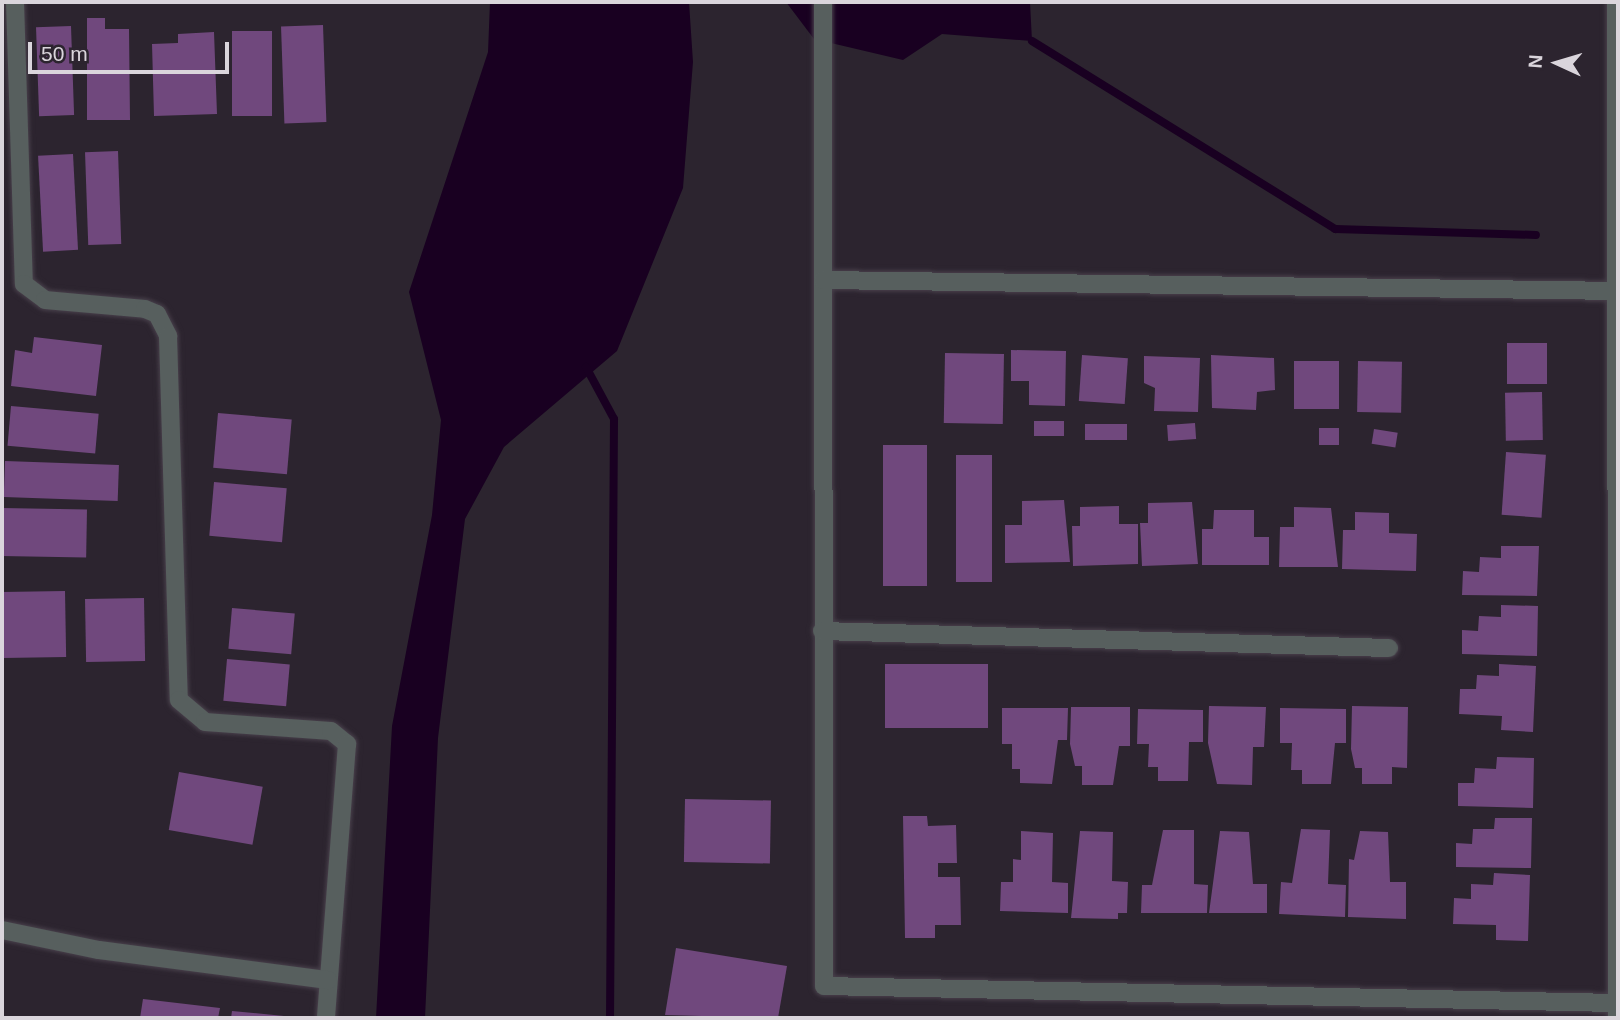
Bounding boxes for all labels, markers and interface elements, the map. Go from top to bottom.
scale bar [32,28,233,72]
north arrow [1522,28,1592,98]
text: 50 m [41,42,88,65]
text: N [1525,54,1547,69]

